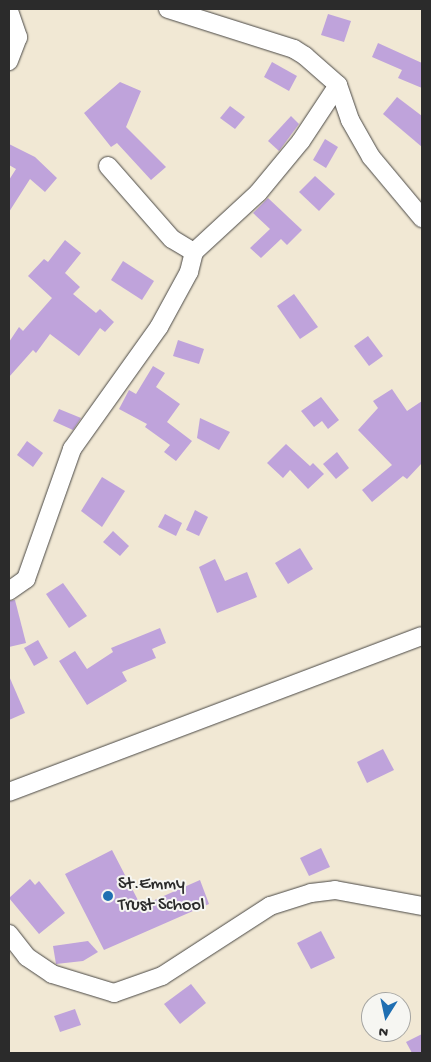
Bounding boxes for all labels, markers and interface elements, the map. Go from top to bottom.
place label: St.Emmy Trust School [118,875,205,918]
marker: St.Emmy Trust School [102,890,114,902]
north arrow [361,992,411,1042]
text: N [378,1022,389,1040]

